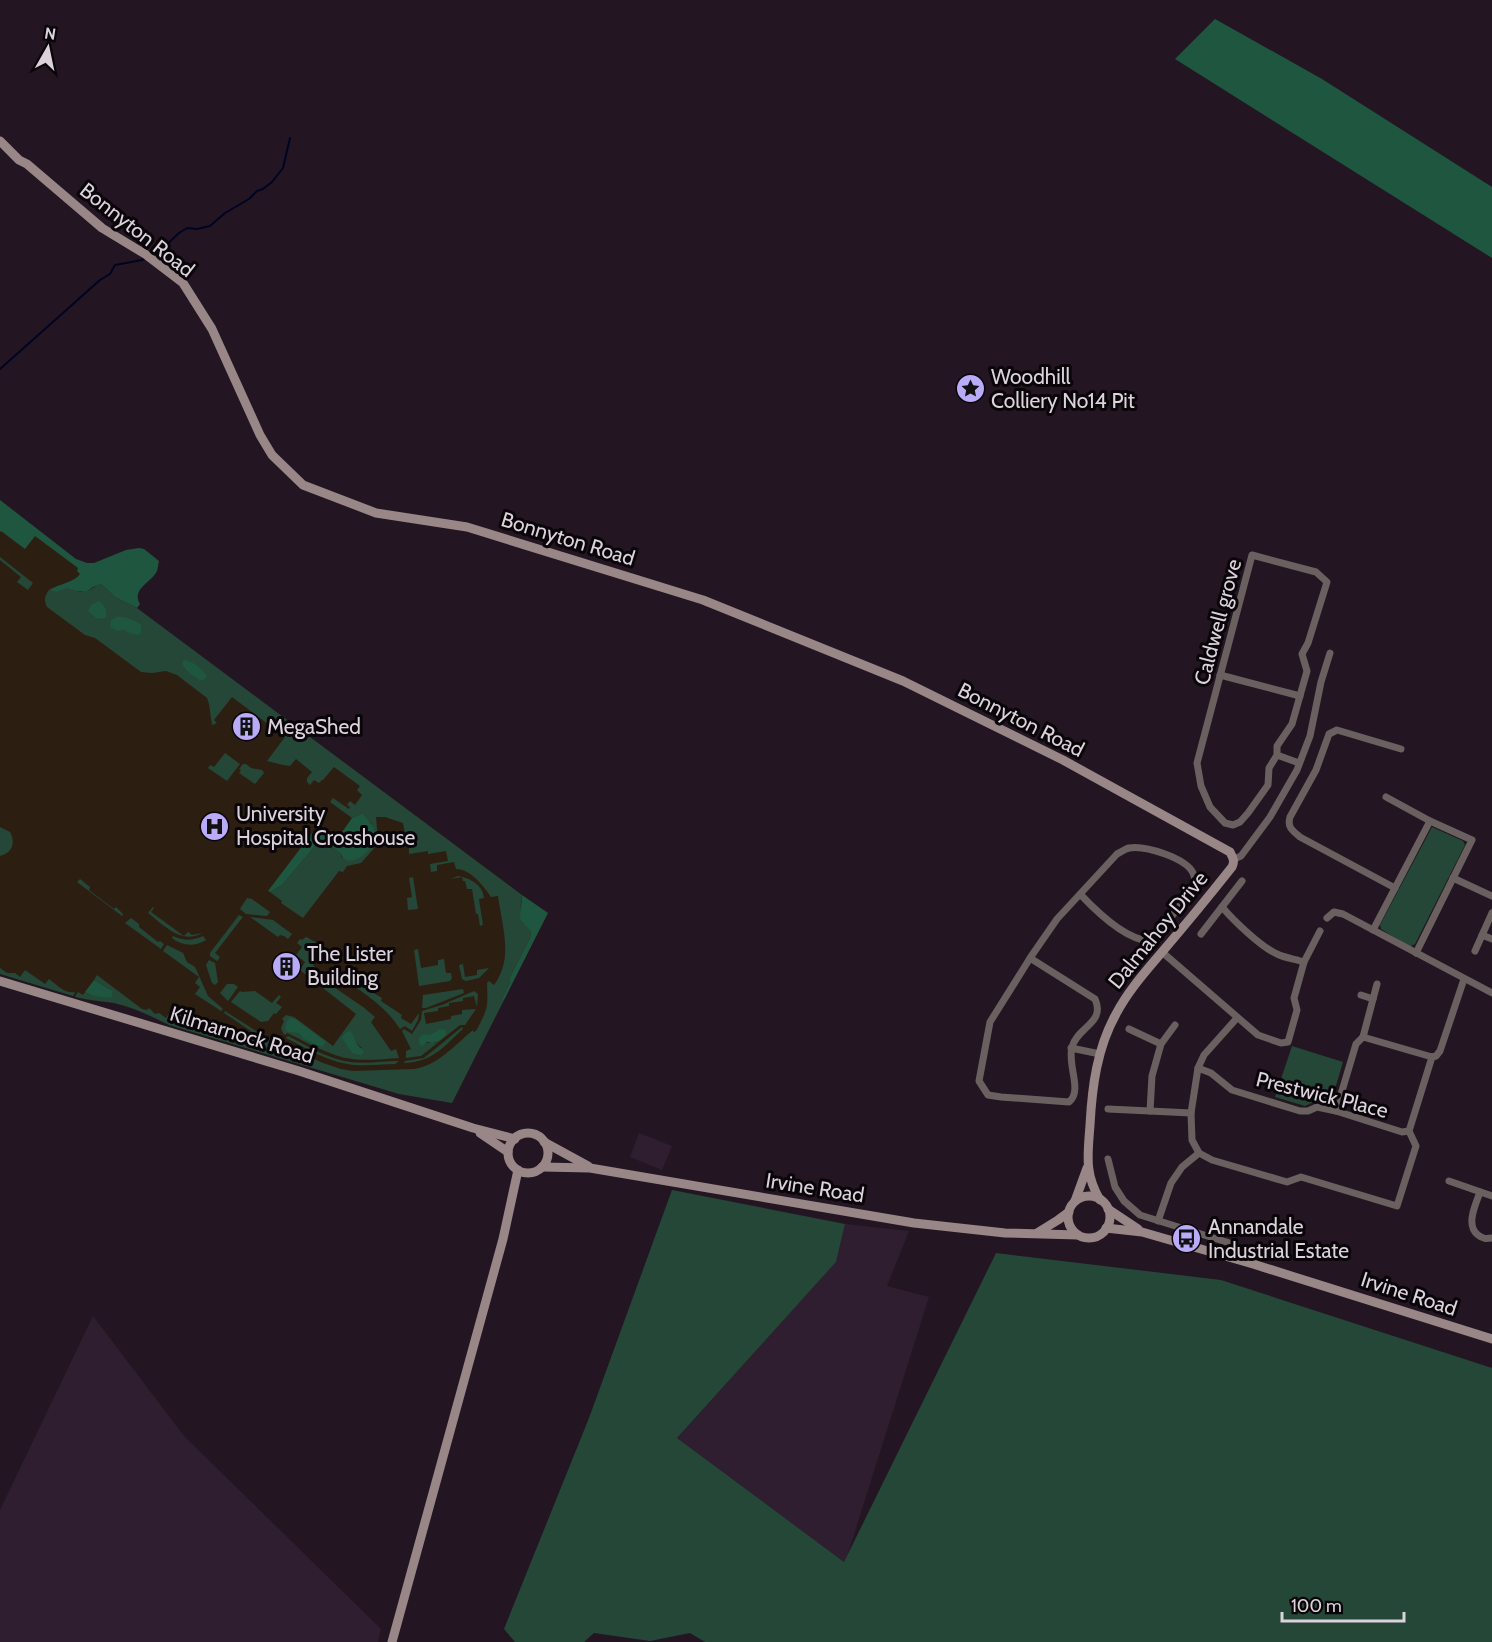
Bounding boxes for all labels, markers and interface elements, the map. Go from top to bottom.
north arrow [18,18,78,78]
text: N [43,23,57,44]
street label: Bonnyton Road [75,177,200,282]
place label: Woodhill Colliery No14 Pit [991,364,1135,413]
place icon: Woodhill Colliery No14 Pit [954,373,986,405]
street label: Bonnyton Road [498,506,638,571]
street label: Caldwell grove [1189,556,1246,687]
street label: Bonnyton Road [954,677,1089,762]
building icon: MegaShed [230,711,262,743]
place label: MegaShed [267,714,361,739]
place label: University Hospital Crosshouse [236,801,415,850]
hospital icon: University Hospital Crosshouse [199,810,231,842]
street label: Dalmahoy Drive [1103,866,1213,993]
place label: The Lister Building [307,941,393,990]
building icon: The Lister Building [270,950,302,982]
street label: Kilmarnock Road [167,1001,317,1068]
street label: Prestwick Place [1254,1066,1391,1123]
street label: Irvine Road [764,1167,866,1208]
place label: Annandale Industrial Estate [1208,1214,1349,1263]
bus stop icon: Annandale Industrial Estate [1171,1223,1203,1255]
street label: Irvine Road [1358,1266,1460,1321]
scale bar [1282,1585,1404,1623]
text: 100 m [1291,1595,1342,1617]

